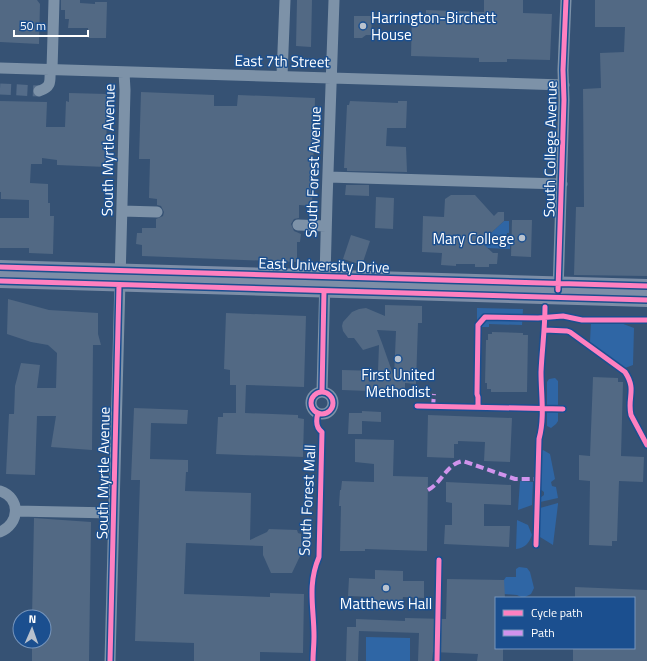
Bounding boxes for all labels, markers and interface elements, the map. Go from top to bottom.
place label: Harrington-Birchett House [371,6,497,46]
scale bar [14,12,88,38]
text: 50 m [20,16,46,35]
marker: Harrington-Birchett House [358,21,368,31]
street label: East 7th Street [234,49,330,73]
street label: South College Avenue [537,81,563,217]
street label: South Myrtle Avenue [95,84,121,216]
street label: South Forest Avenue [299,106,327,238]
place label: Mary College [432,227,514,250]
marker: Mary College [517,233,527,243]
street label: East University Drive [258,251,390,279]
marker: First United Methodist [393,354,403,364]
place label: First United Methodist [361,363,435,403]
street label: South Myrtle Avenue [90,407,116,539]
street label: South Forest Mall [293,444,321,556]
marker: Matthews Hall [381,583,391,593]
place label: Matthews Hall [340,592,432,615]
legend [495,597,635,649]
text: Cycle path [531,603,583,622]
north arrow [12,609,52,649]
text: N [28,611,36,627]
text: Path [531,623,555,642]

